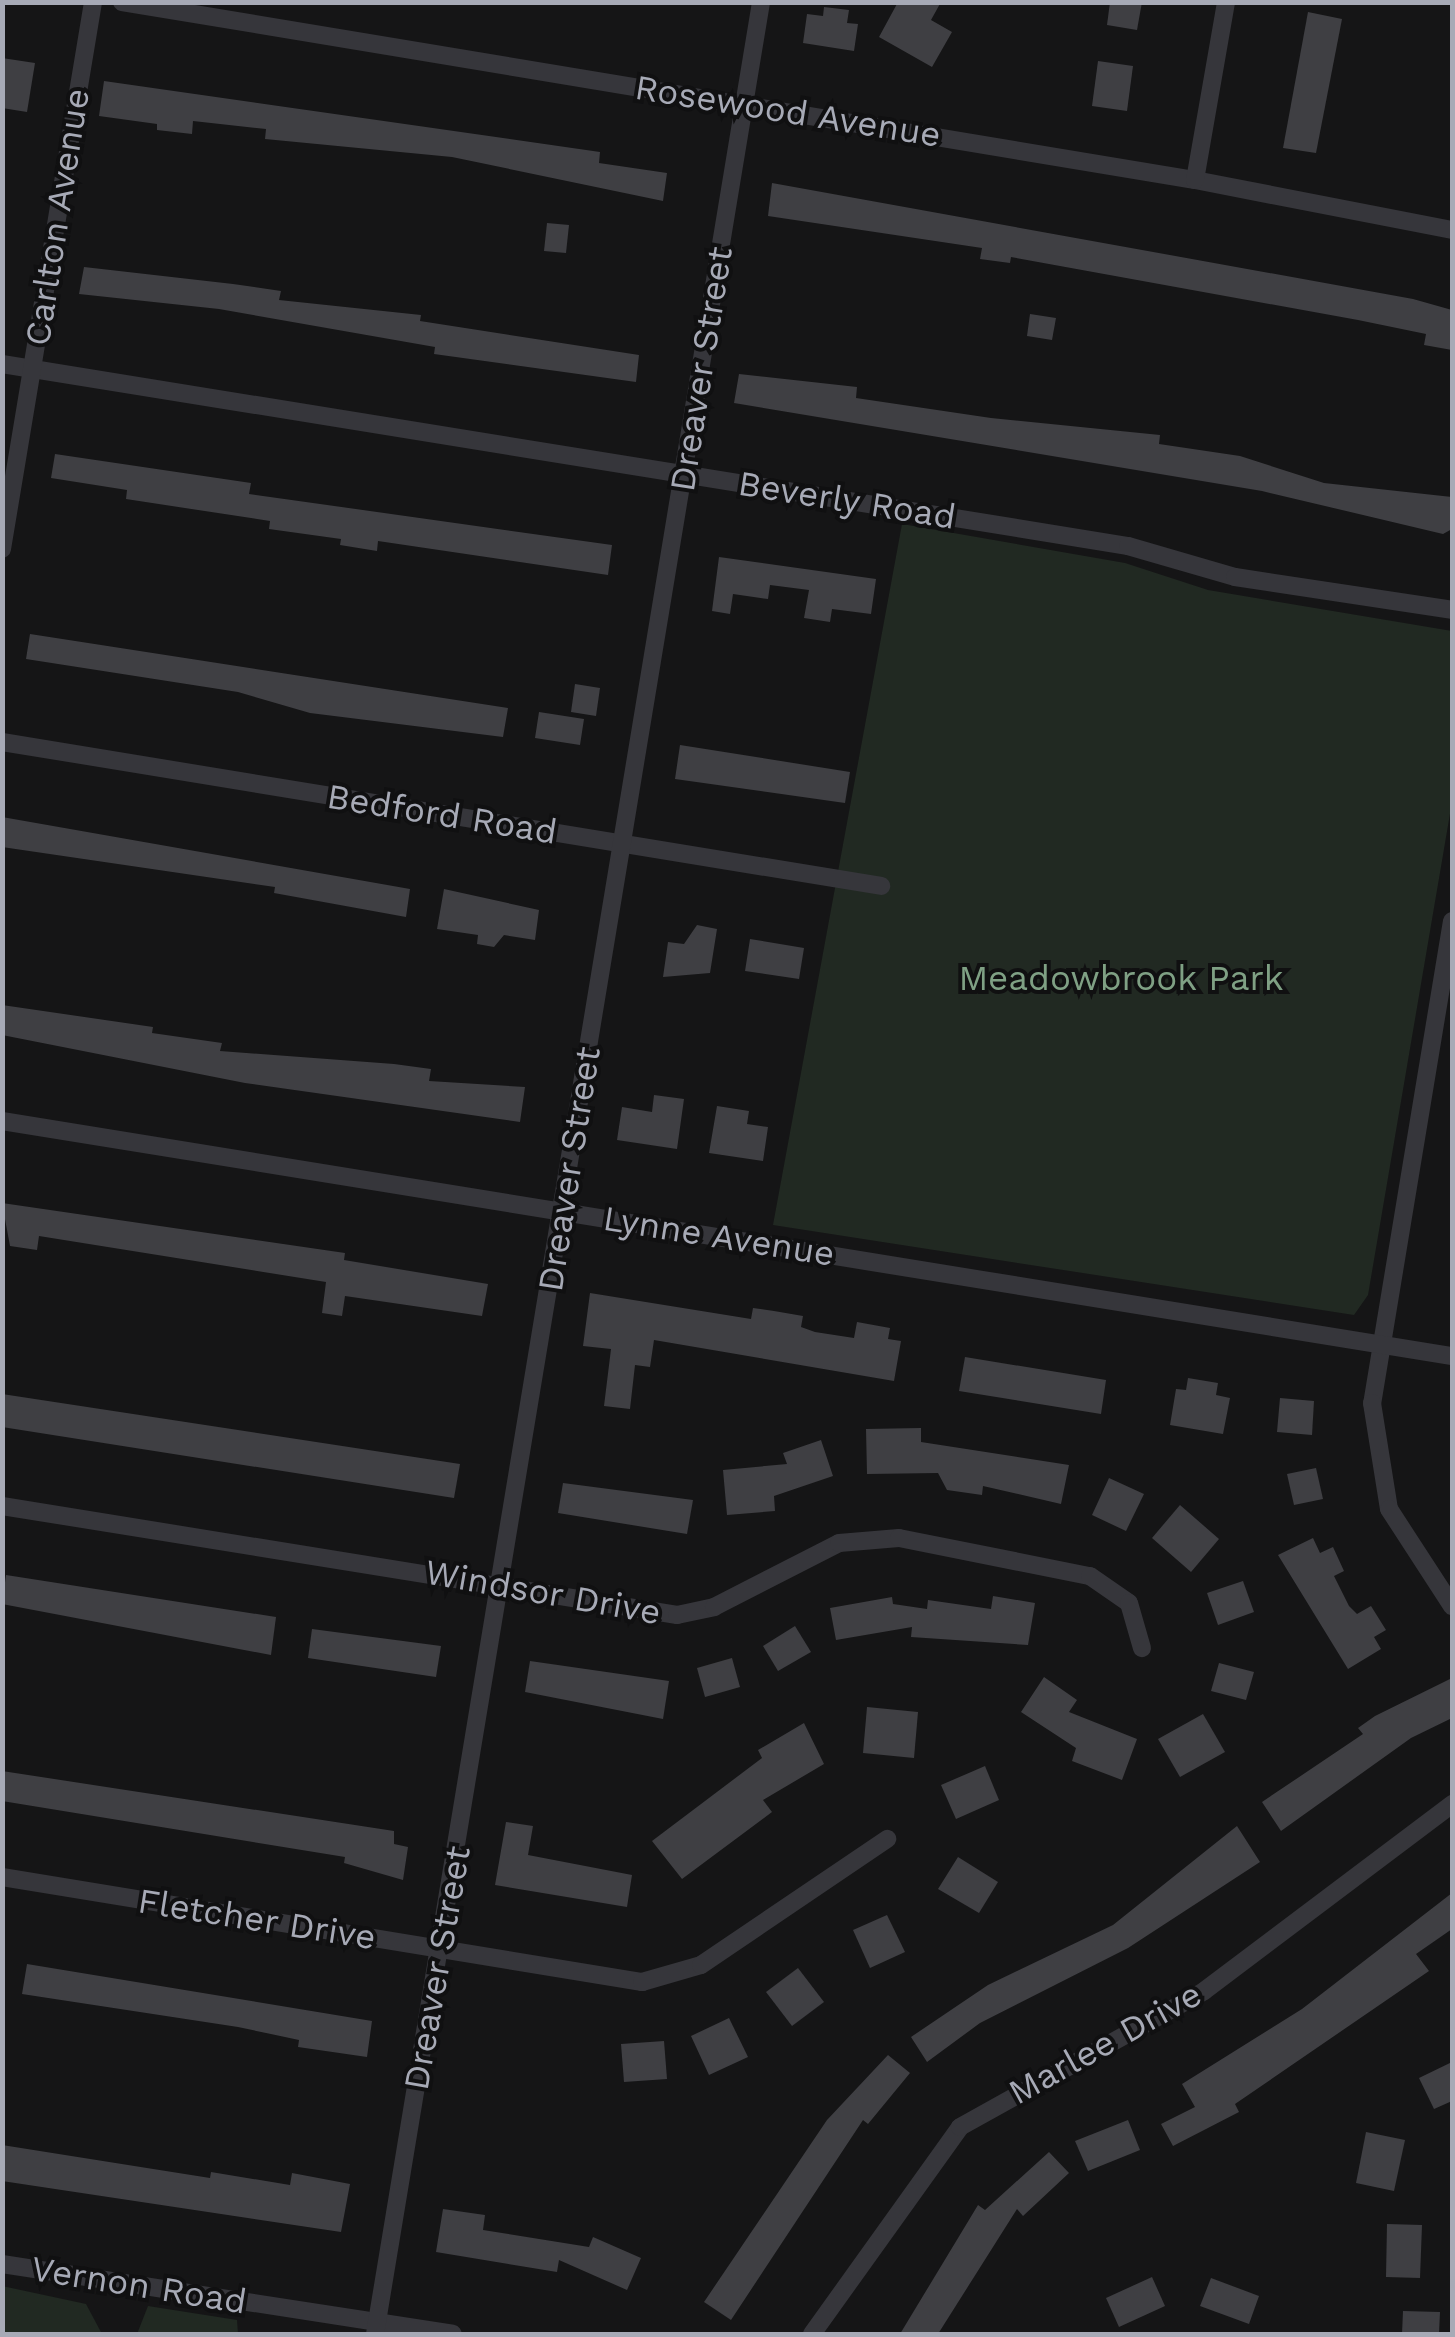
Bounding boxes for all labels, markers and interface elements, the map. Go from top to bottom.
street label: Rosewood Avenue [631,66,945,156]
street label: Carlton Avenue [16,85,98,349]
street label: Dreaver Street [661,243,741,495]
street label: Beverly Road [735,462,959,538]
street label: Bedford Road [324,775,560,853]
park label: Meadowbrook Park [958,957,1284,999]
street label: Dreaver Street [529,1043,609,1295]
street label: Lynne Avenue [600,1197,838,1275]
street label: Windsor Drive [422,1551,664,1633]
street label: Dreaver Street [395,1842,479,2094]
street label: Fletcher Drive [135,1879,379,1959]
street label: Marlee Drive [1001,1973,1209,2113]
street label: Vernon Road [28,2247,250,2323]

